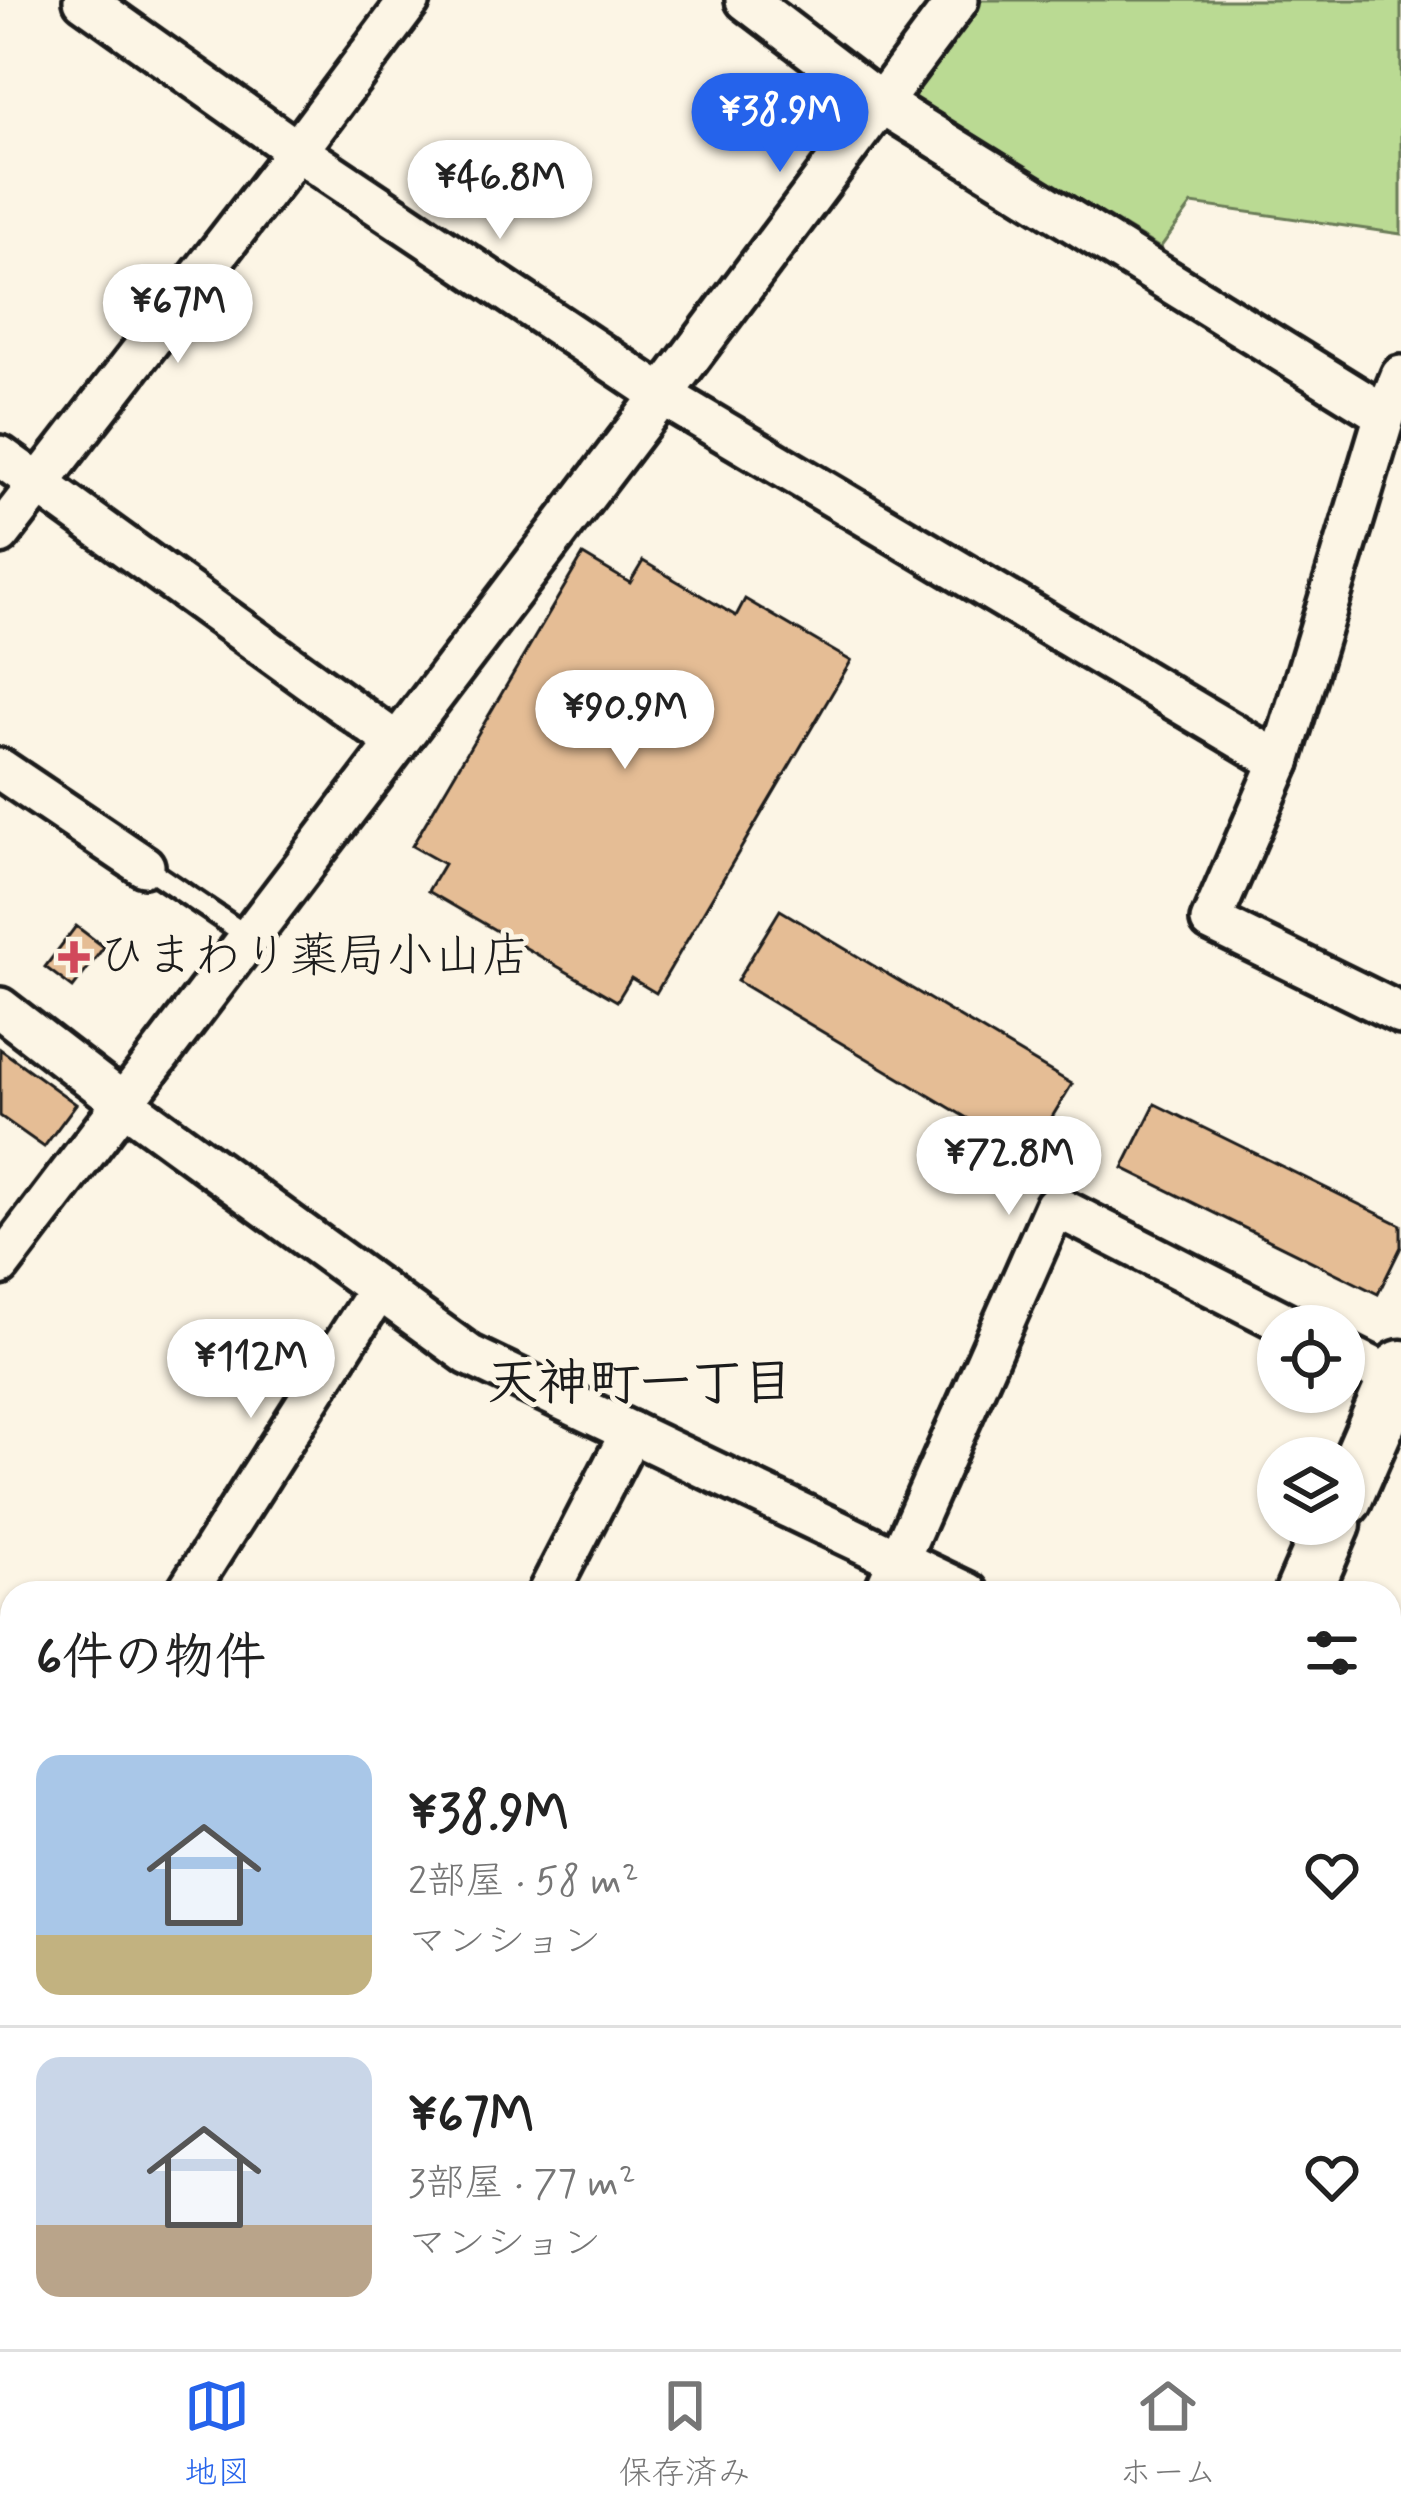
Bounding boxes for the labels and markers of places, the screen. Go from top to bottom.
pin: ¥38.9M [682,73,878,175]
pin: ¥46.8M [402,140,598,242]
pin: ¥67M [107,264,249,366]
pin: ¥90.9M [527,670,723,772]
place label: ひまわり薬局小山店 [98,926,530,989]
marker: ひまわり薬局小山店 [61,944,87,970]
pin: ¥72.8M [911,1116,1107,1218]
pin: ¥112M [167,1319,335,1421]

